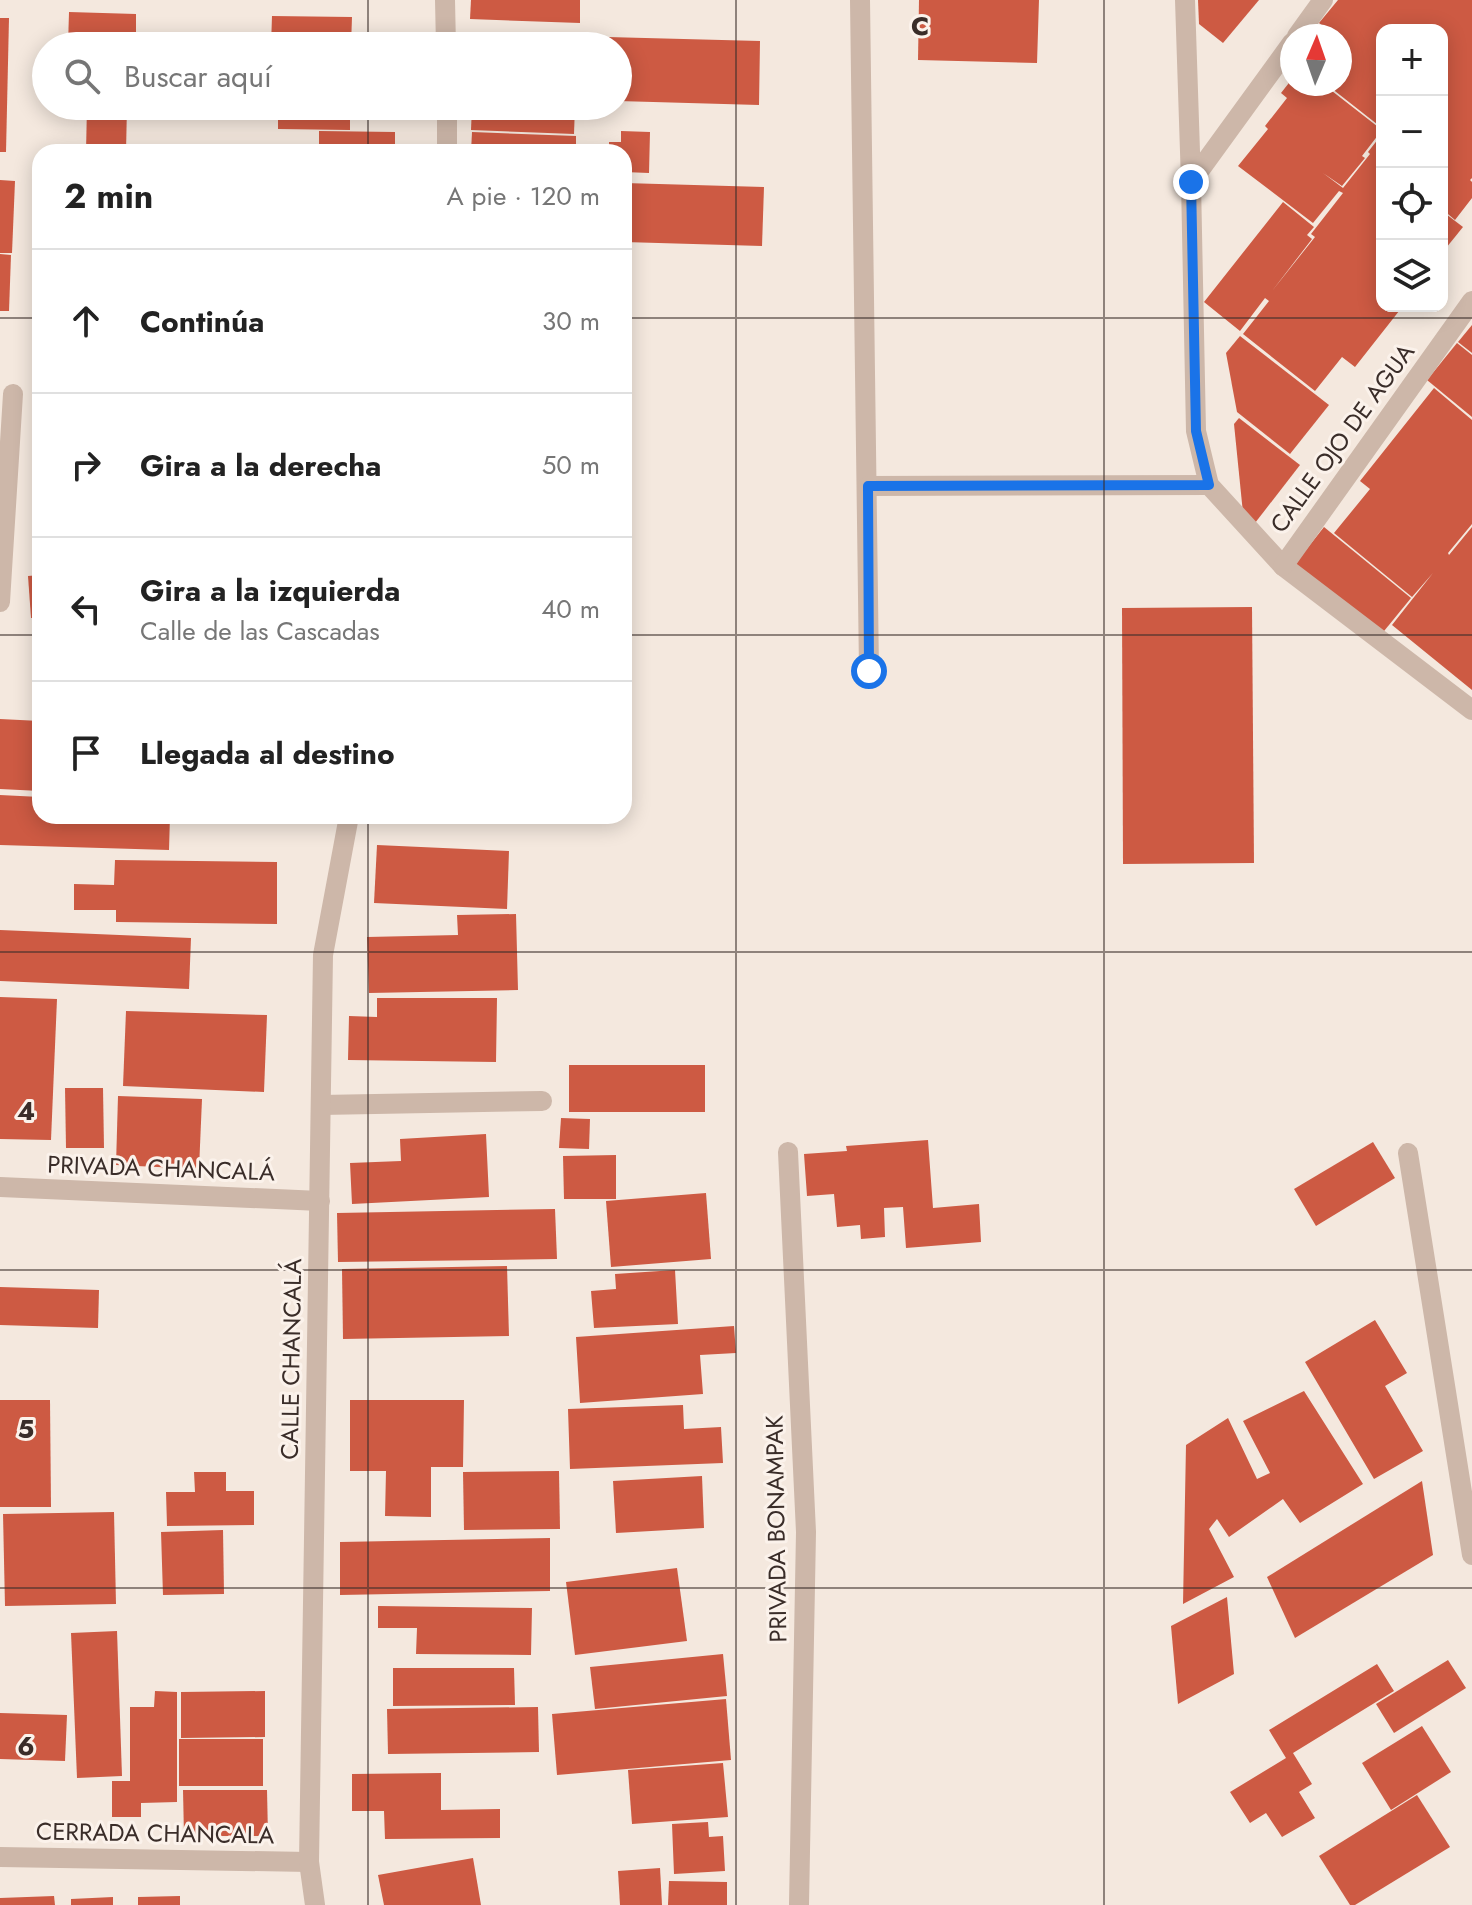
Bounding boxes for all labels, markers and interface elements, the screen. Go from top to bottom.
text: C [911,7,929,45]
north arrow [1280,24,1352,96]
map controls [1376,24,1448,312]
button: + [1376,24,1448,96]
search box [32,32,632,120]
icon: search [60,54,104,98]
text: Buscar aquí [124,55,272,98]
button: − [1376,96,1448,168]
route end [1173,164,1209,200]
button: locate [1376,168,1448,240]
text: 2 min [64,172,153,221]
text: A pie · 120 m [446,177,600,215]
button: layers [1376,240,1448,312]
icon: ahead [64,299,108,343]
text: Continúa [140,300,264,343]
text: 30 m [542,302,600,340]
street label: CALLE OJO DE AGUA [1261,336,1423,540]
icon: right [64,443,108,487]
text: Gira a la derecha [140,444,381,487]
text: 50 m [542,446,600,484]
text: Gira a la izquierda [140,569,400,612]
icon: left [64,587,108,631]
text: 40 m [541,590,600,628]
text: Calle de las Cascadas [140,612,380,650]
route start [851,653,887,689]
icon: arrive [64,731,108,775]
text: Llegada al destino [140,732,395,775]
text: 4 [17,1092,35,1130]
street label: PRIVADA CHANCALÁ [47,1147,276,1189]
street label: CALLE CHANCALÁ [272,1258,310,1460]
text: 5 [18,1410,34,1448]
street label: PRIVADA BONAMPAK [757,1415,795,1643]
text: 6 [17,1727,35,1765]
street label: CERRADA CHANCALA [36,1813,275,1853]

